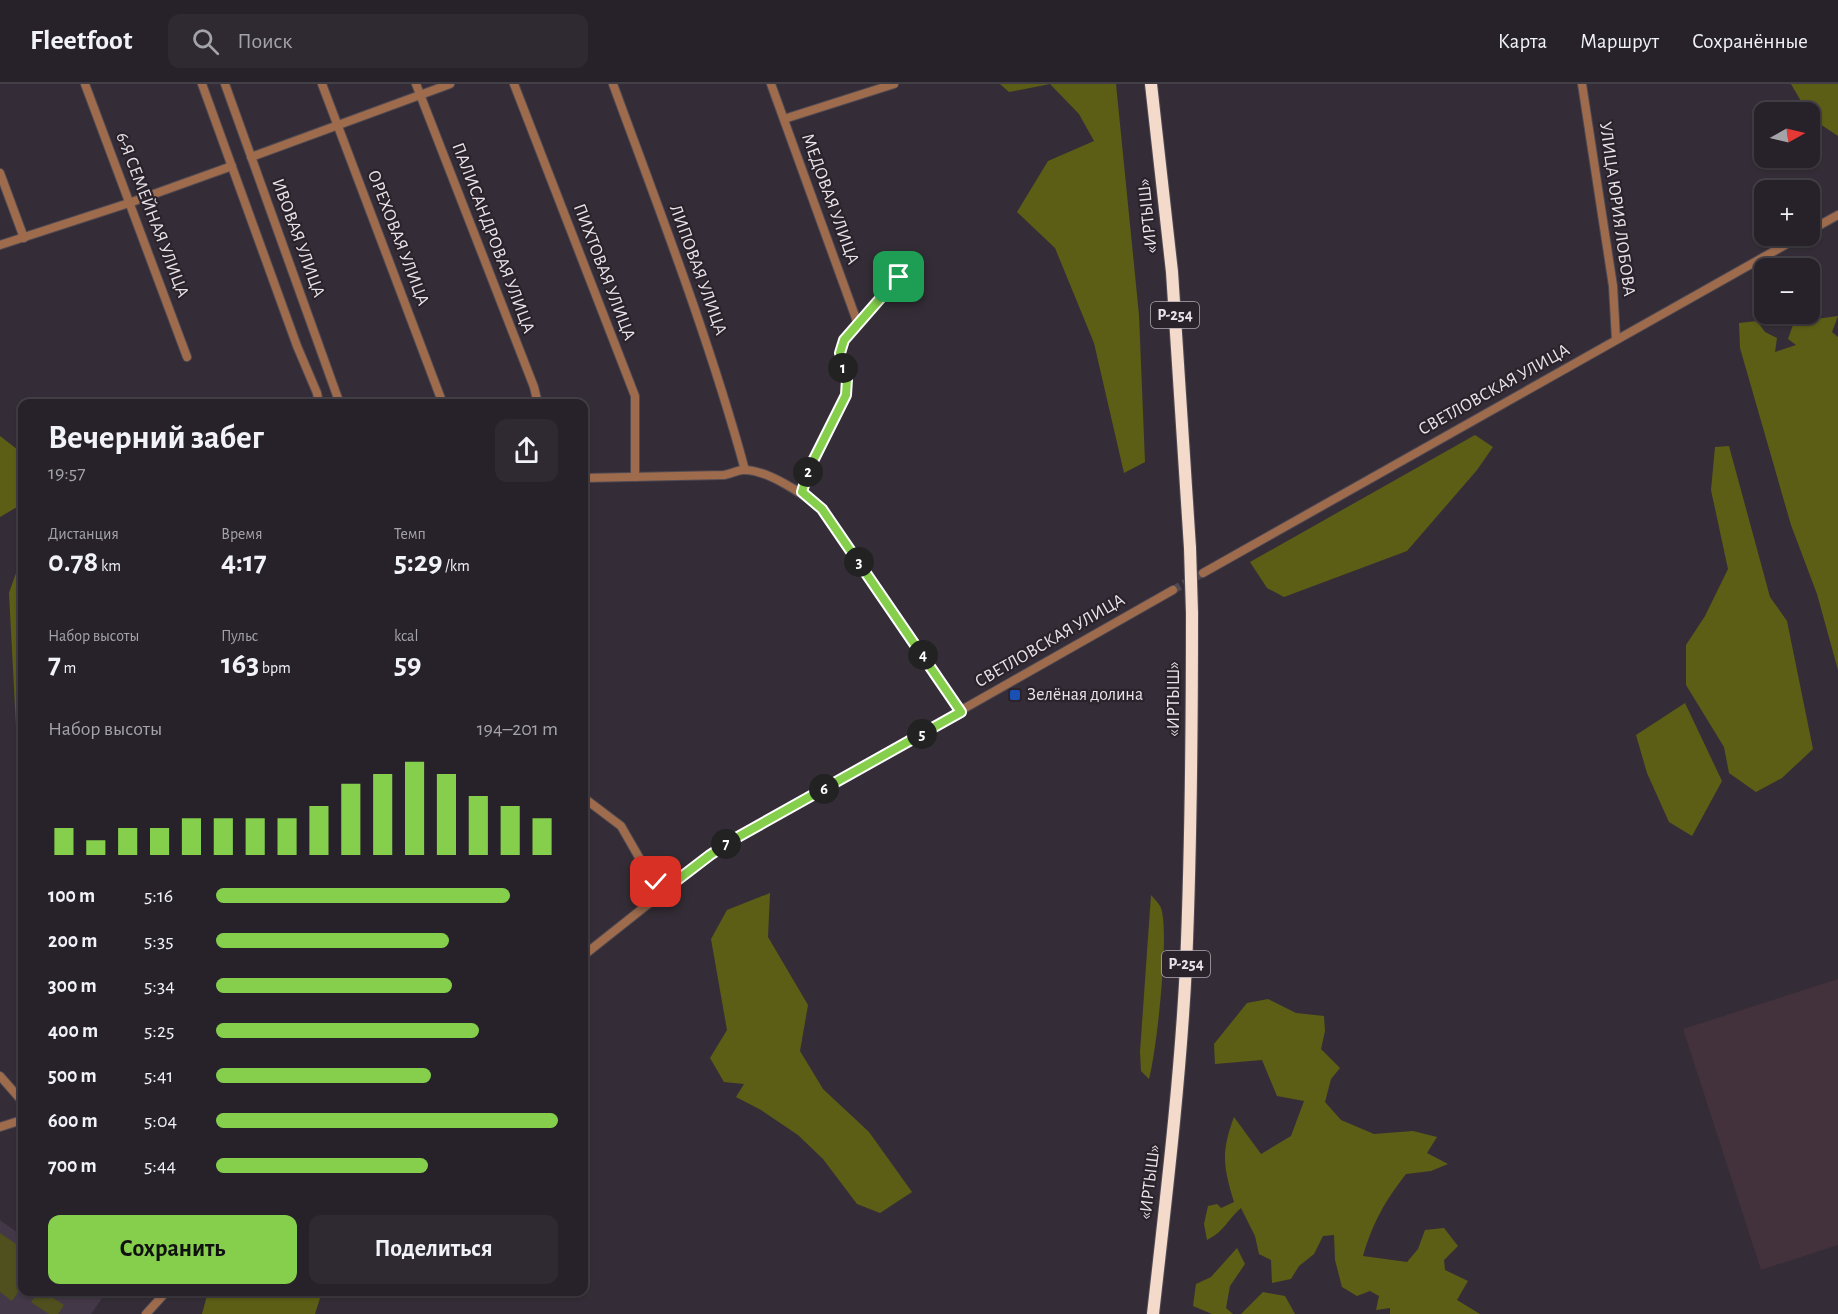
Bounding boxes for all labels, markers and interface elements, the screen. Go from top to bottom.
search box [168,14,588,68]
icon: search [189,25,222,58]
text: Fleetfoot [30,27,132,55]
text: Поиск [237,30,292,52]
text: Карта [1498,31,1547,52]
text: Маршрут [1580,31,1659,52]
text: Сохранённые [1692,31,1808,52]
north arrow [1754,102,1820,168]
map controls [1754,102,1820,324]
street label: УЛИЦА ЮРИЯ ЛОБОВА [1596,121,1638,298]
street label: 6-Я СЕМЕЙНАЯ УЛИЦА [112,129,194,300]
street label: МЕДОВАЯ УЛИЦА [798,131,862,267]
street label: ПАЛИСАНДРОВАЯ УЛИЦА [448,140,538,336]
street label: ОРЕХОВАЯ УЛИЦА [364,168,432,309]
street label: ИВОВАЯ УЛИЦА [268,176,328,300]
street label: «ИРТЫШ» [1135,178,1161,254]
button: + [1754,180,1820,246]
street label: ПИХТОВАЯ УЛИЦА [570,201,639,343]
street label: ЛИПОВАЯ УЛИЦА [666,203,730,338]
pin [873,251,924,302]
button: − [1754,258,1820,324]
icon: arrive [882,260,915,293]
road number: Р-254 [1151,302,1199,328]
street label: СВЕТЛОВСКАЯ УЛИЦА [1415,341,1573,439]
pin: 1 [828,353,858,383]
text: 1 [840,360,846,376]
button: share [495,419,558,482]
text: Вечерний забег [48,422,264,455]
pin: 2 [793,457,823,487]
text: 19:57 [48,463,86,483]
text: 2 [804,464,812,480]
text: Дистанция [48,526,119,542]
text: Время [221,526,263,542]
text: Темп [394,526,426,542]
text: 0.78 [48,547,98,577]
text: 4:17 [221,547,267,577]
text: 5:29 [394,547,442,577]
pin: 3 [844,547,874,577]
text: 3 [856,554,862,570]
text: km [98,558,121,574]
text: /km [442,558,470,574]
street label: СВЕТЛОВСКАЯ УЛИЦА [972,591,1128,691]
text: Набор высоты [48,628,139,644]
text: Пульс [221,628,258,644]
text: kcal [394,628,418,644]
pin: 4 [908,640,938,670]
text: 4 [919,647,927,663]
text: 7 [48,649,61,679]
text: 163 [221,649,259,679]
text: 59 [394,649,421,679]
text: m [61,660,76,676]
text: bpm [259,660,291,676]
street label: «ИРТЫШ» [1165,661,1183,737]
place label: Зелёная долина [1027,686,1143,704]
marker: Зелёная долина [1008,688,1022,702]
text: Набор высоты [48,719,162,739]
text: 194–201 m [477,719,558,739]
pin: 5 [907,719,937,749]
text: 5 [919,726,925,742]
pin: 6 [809,774,839,804]
text: 6 [820,781,828,797]
pin: 7 [711,829,741,859]
text: 7 [723,836,729,852]
pin [630,856,681,907]
icon: check [639,865,672,898]
text: 100 m [48,886,95,906]
text: 5:16 [144,886,173,906]
text: 200 m [48,931,97,951]
text: 5:35 [144,931,174,951]
road number: Р-254 [1162,951,1210,977]
text: 300 m [48,976,97,996]
text: 5:34 [144,976,175,996]
text: 400 m [48,1021,98,1041]
text: 5:25 [144,1021,174,1041]
text: 500 m [48,1066,97,1086]
text: 5:41 [144,1066,173,1086]
text: 600 m [48,1111,98,1131]
text: 5:04 [144,1111,177,1131]
street label: «ИРТЫШ» [1136,1144,1164,1220]
text: 700 m [48,1156,97,1176]
text: 5:44 [144,1156,176,1176]
button: Сохранить [48,1215,297,1284]
button: Поделиться [309,1215,558,1284]

